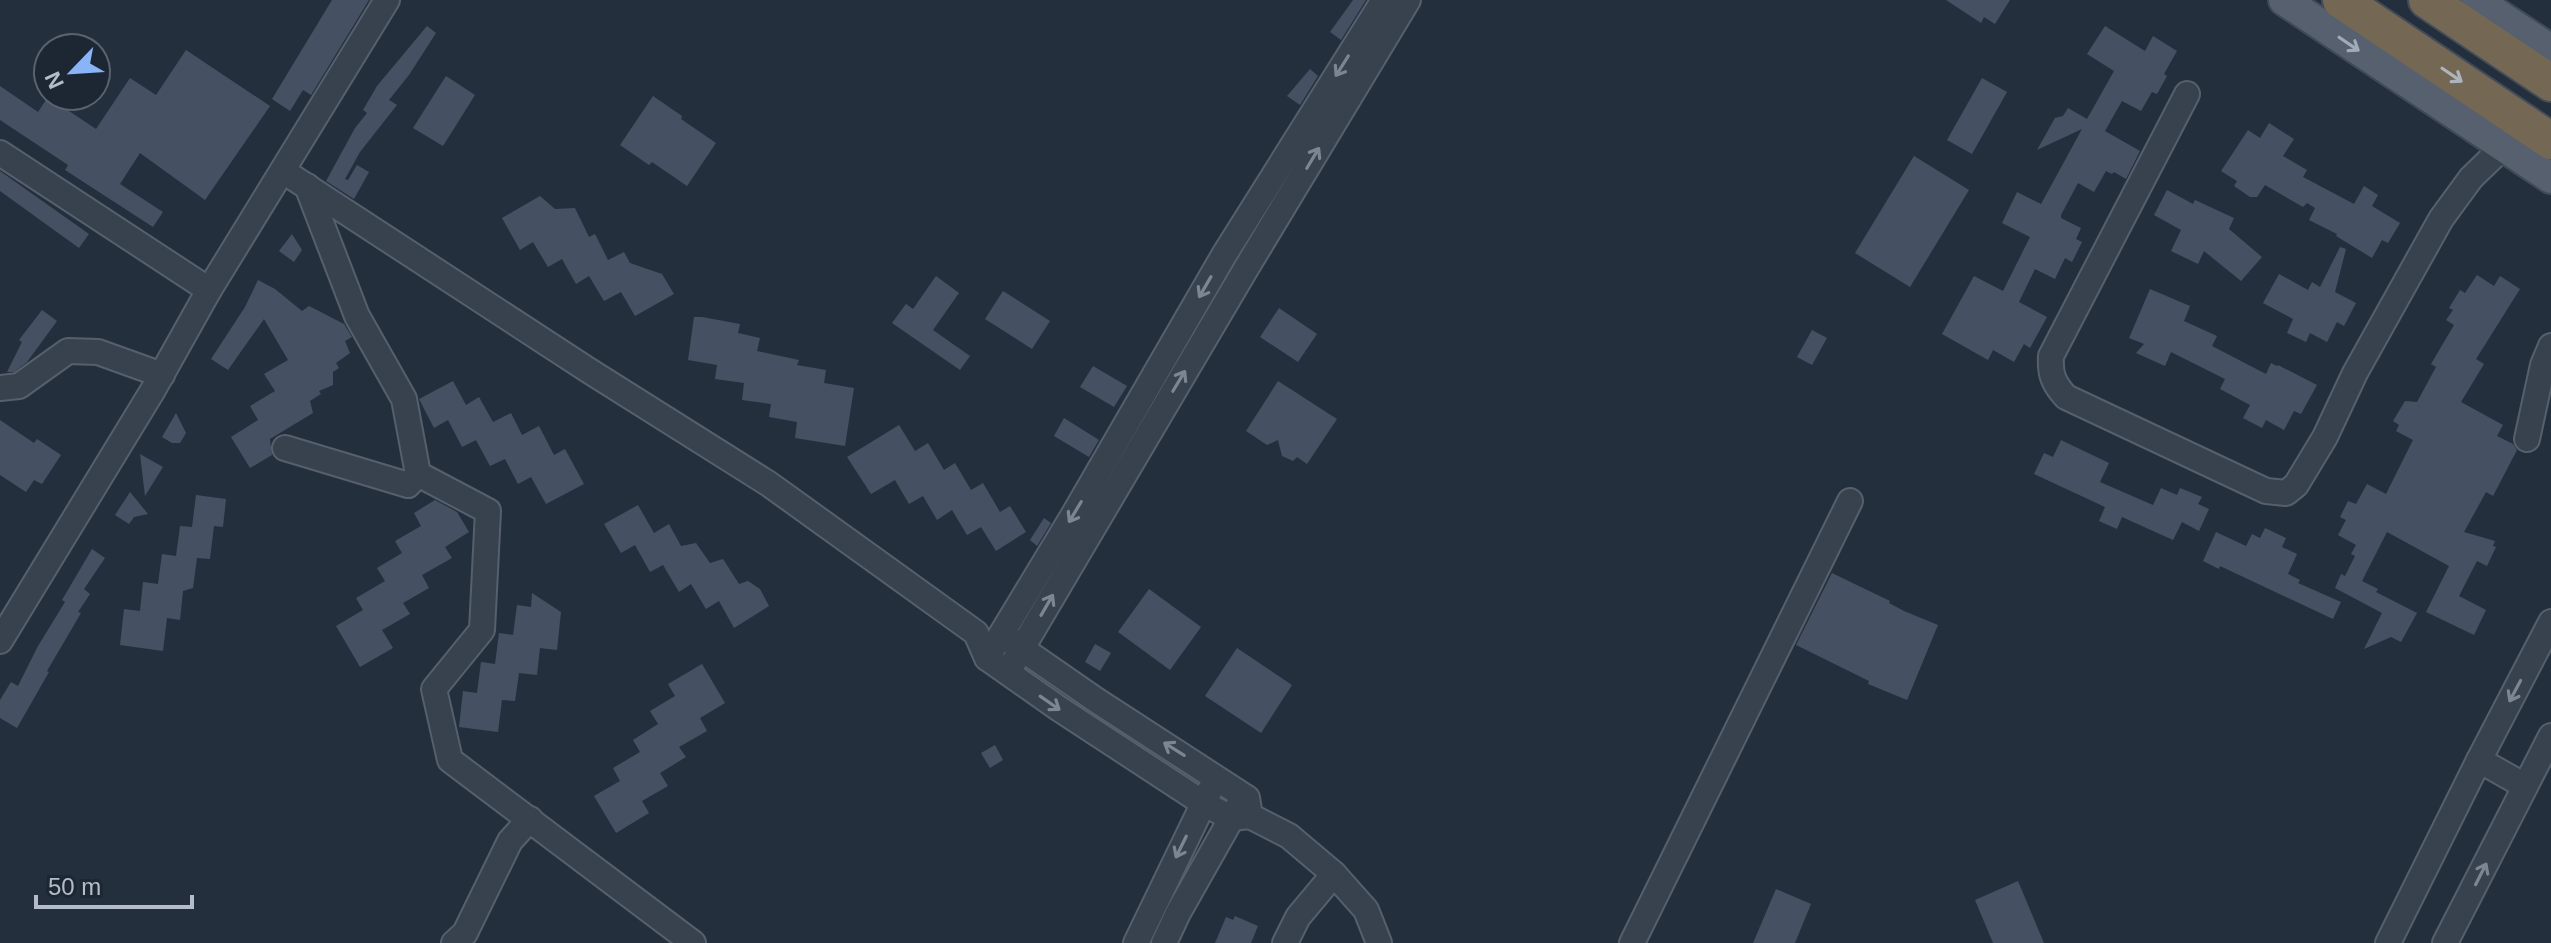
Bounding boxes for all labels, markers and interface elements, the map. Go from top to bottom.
north arrow [32,32,112,112]
one-way arrow [2337,35,2359,52]
one-way arrow [1334,54,1350,77]
one-way arrow [2440,67,2463,83]
text: N [40,68,69,93]
one-way arrow [1305,147,1321,170]
one-way arrow [1197,275,1213,298]
one-way arrow [1171,370,1187,393]
one-way arrow [1067,500,1083,523]
one-way arrow [1040,593,1055,617]
one-way arrow [2506,679,2522,703]
one-way arrow [1039,694,1061,711]
one-way arrow [1163,741,1186,757]
one-way arrow [1173,834,1189,858]
scale bar [36,859,192,909]
one-way arrow [2473,862,2489,886]
text: 50 m [48,873,101,900]

